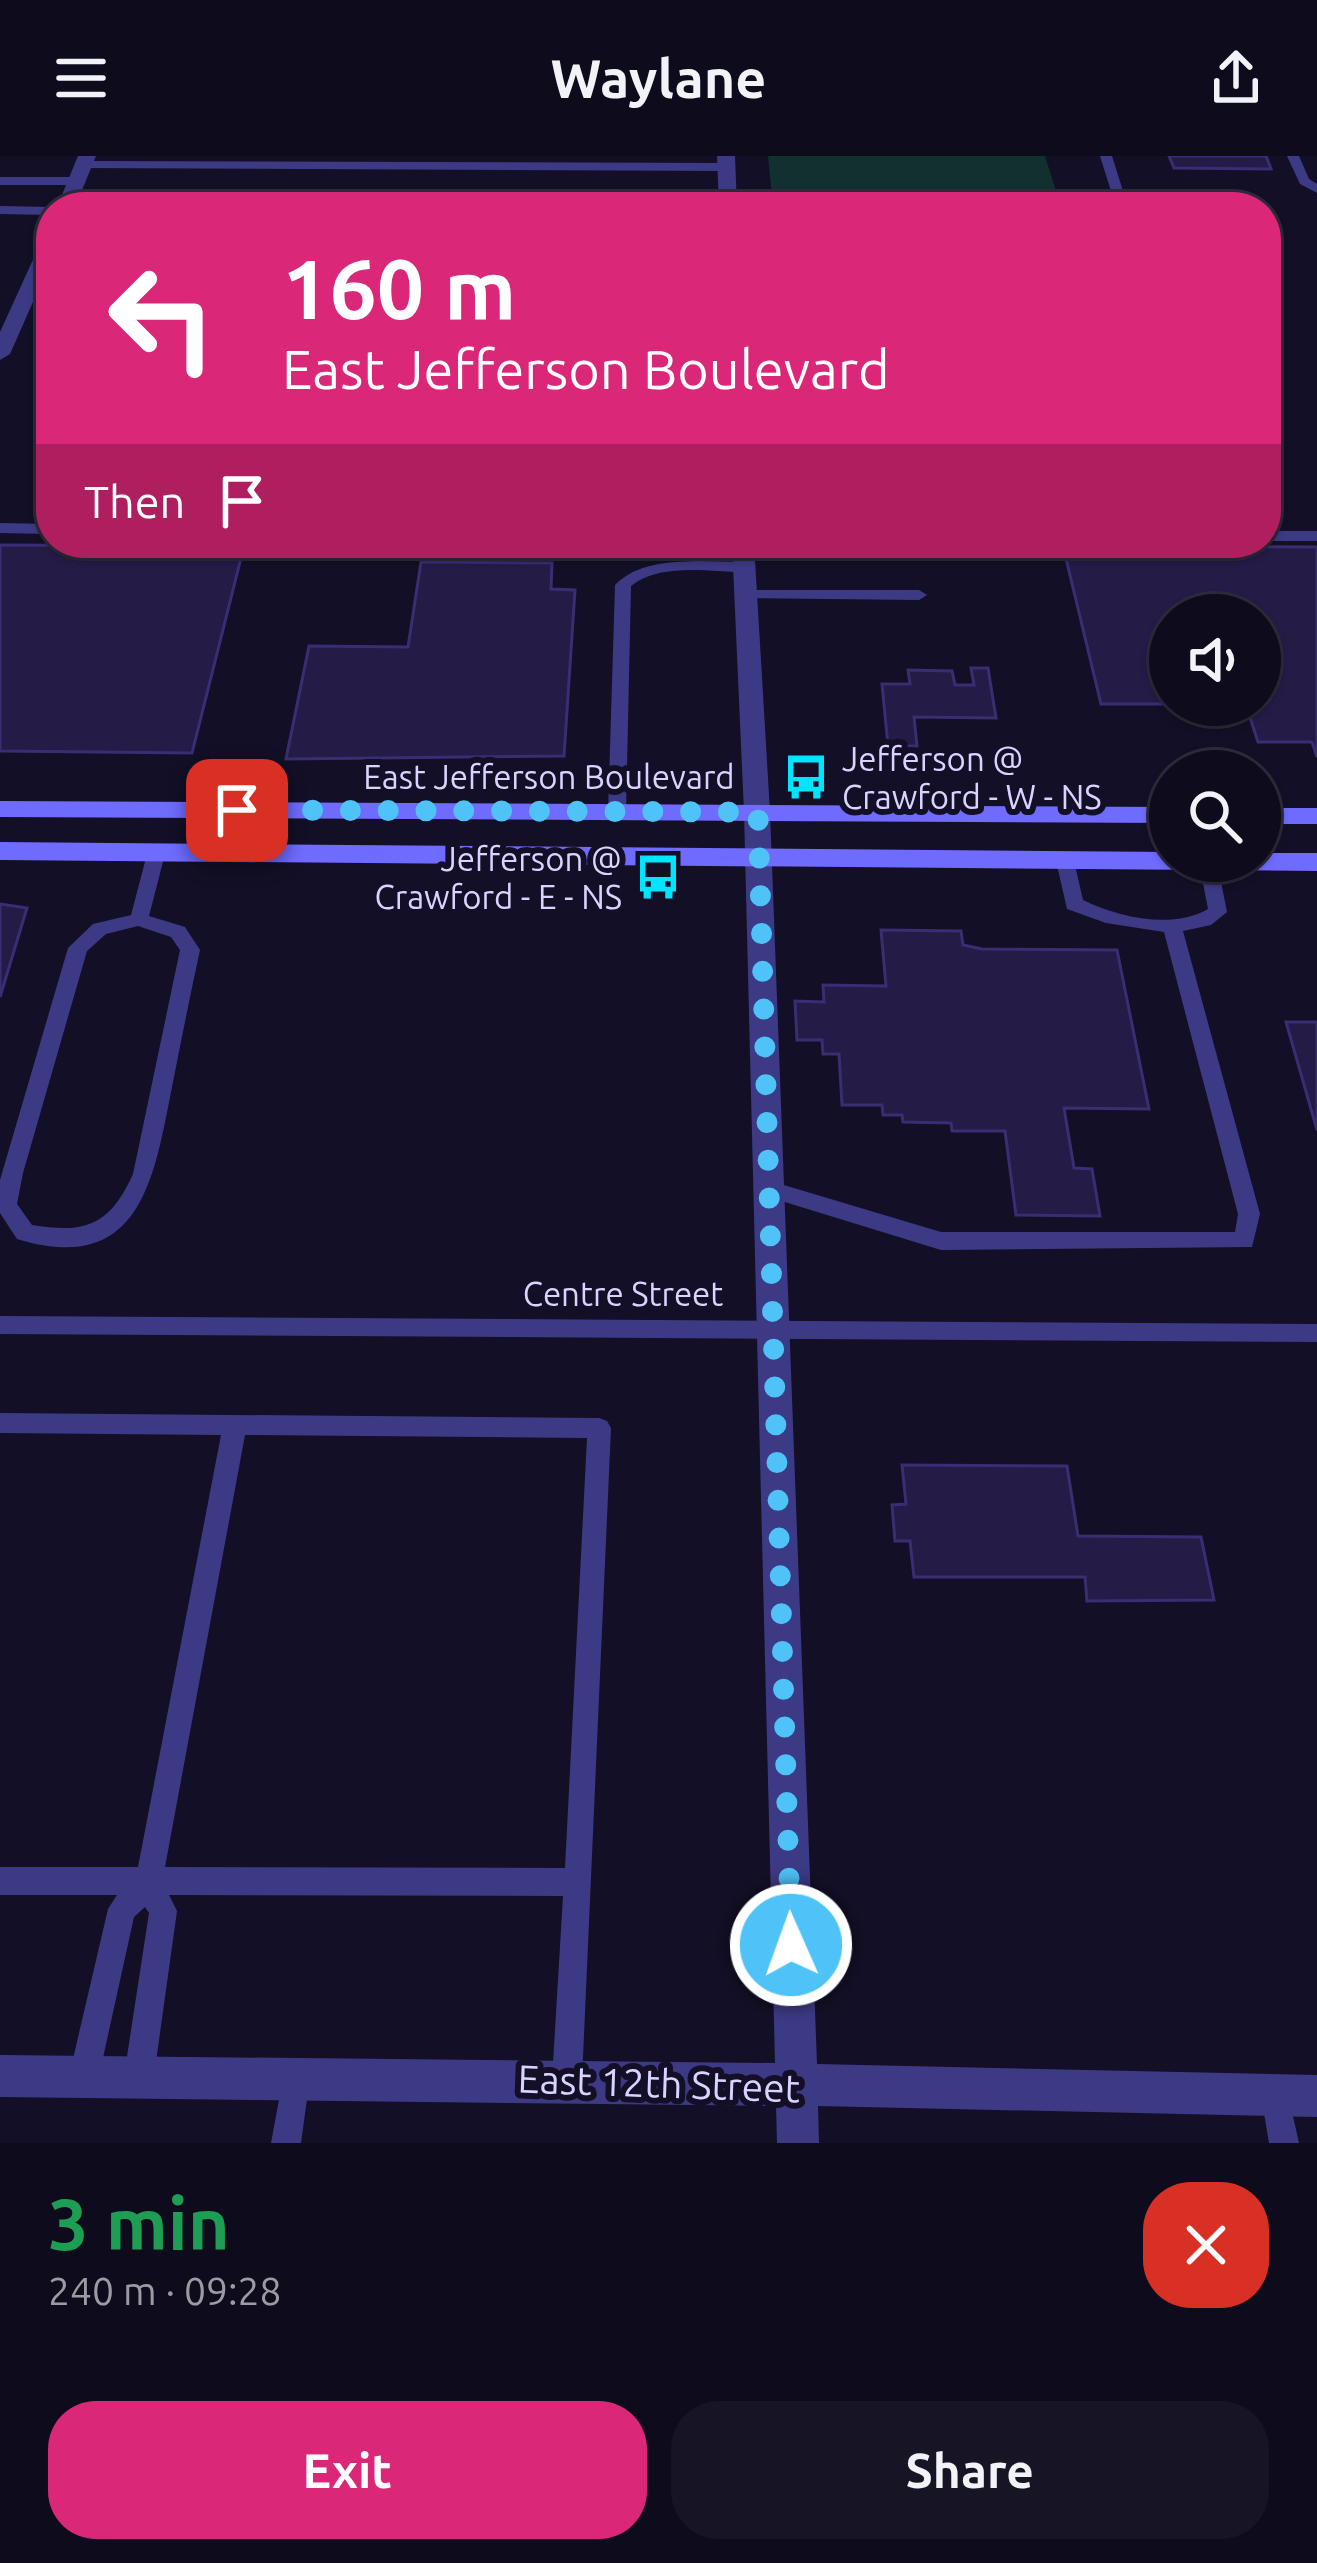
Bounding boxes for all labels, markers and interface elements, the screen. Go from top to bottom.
icon: menu [48,45,114,111]
icon: share [1203,45,1269,111]
text: Waylane [551,48,766,108]
icon: left [84,240,240,396]
text: 160 m [282,241,516,335]
text: East Jefferson Boulevard [282,339,890,399]
icon: arrive [209,468,275,534]
text: Then [84,476,185,527]
map controls [1149,594,1281,882]
button: sound [1149,594,1281,726]
place label: Jefferson @ Crawford - W - NS [842,740,1102,815]
button: search [1149,750,1281,882]
bus stop icon: Jefferson @ Crawford - W - NS [781,752,831,802]
street label: East Jefferson Boulevard [363,758,735,795]
pin [186,759,288,861]
icon: arrive [204,777,270,843]
place label: Jefferson @ Crawford - E - NS [374,840,622,915]
bus stop icon: Jefferson @ Crawford - E - NS [633,852,683,902]
street label: Centre Street [523,1275,723,1312]
position arrow [728,1882,854,2008]
street label: East 12th Street [517,2057,801,2109]
button: close [1143,2182,1269,2308]
text: 3 min [48,2183,230,2264]
text: 240 m · 09:28 [48,2269,282,2312]
button: Exit [48,2401,647,2539]
button: Share [671,2401,1269,2539]

